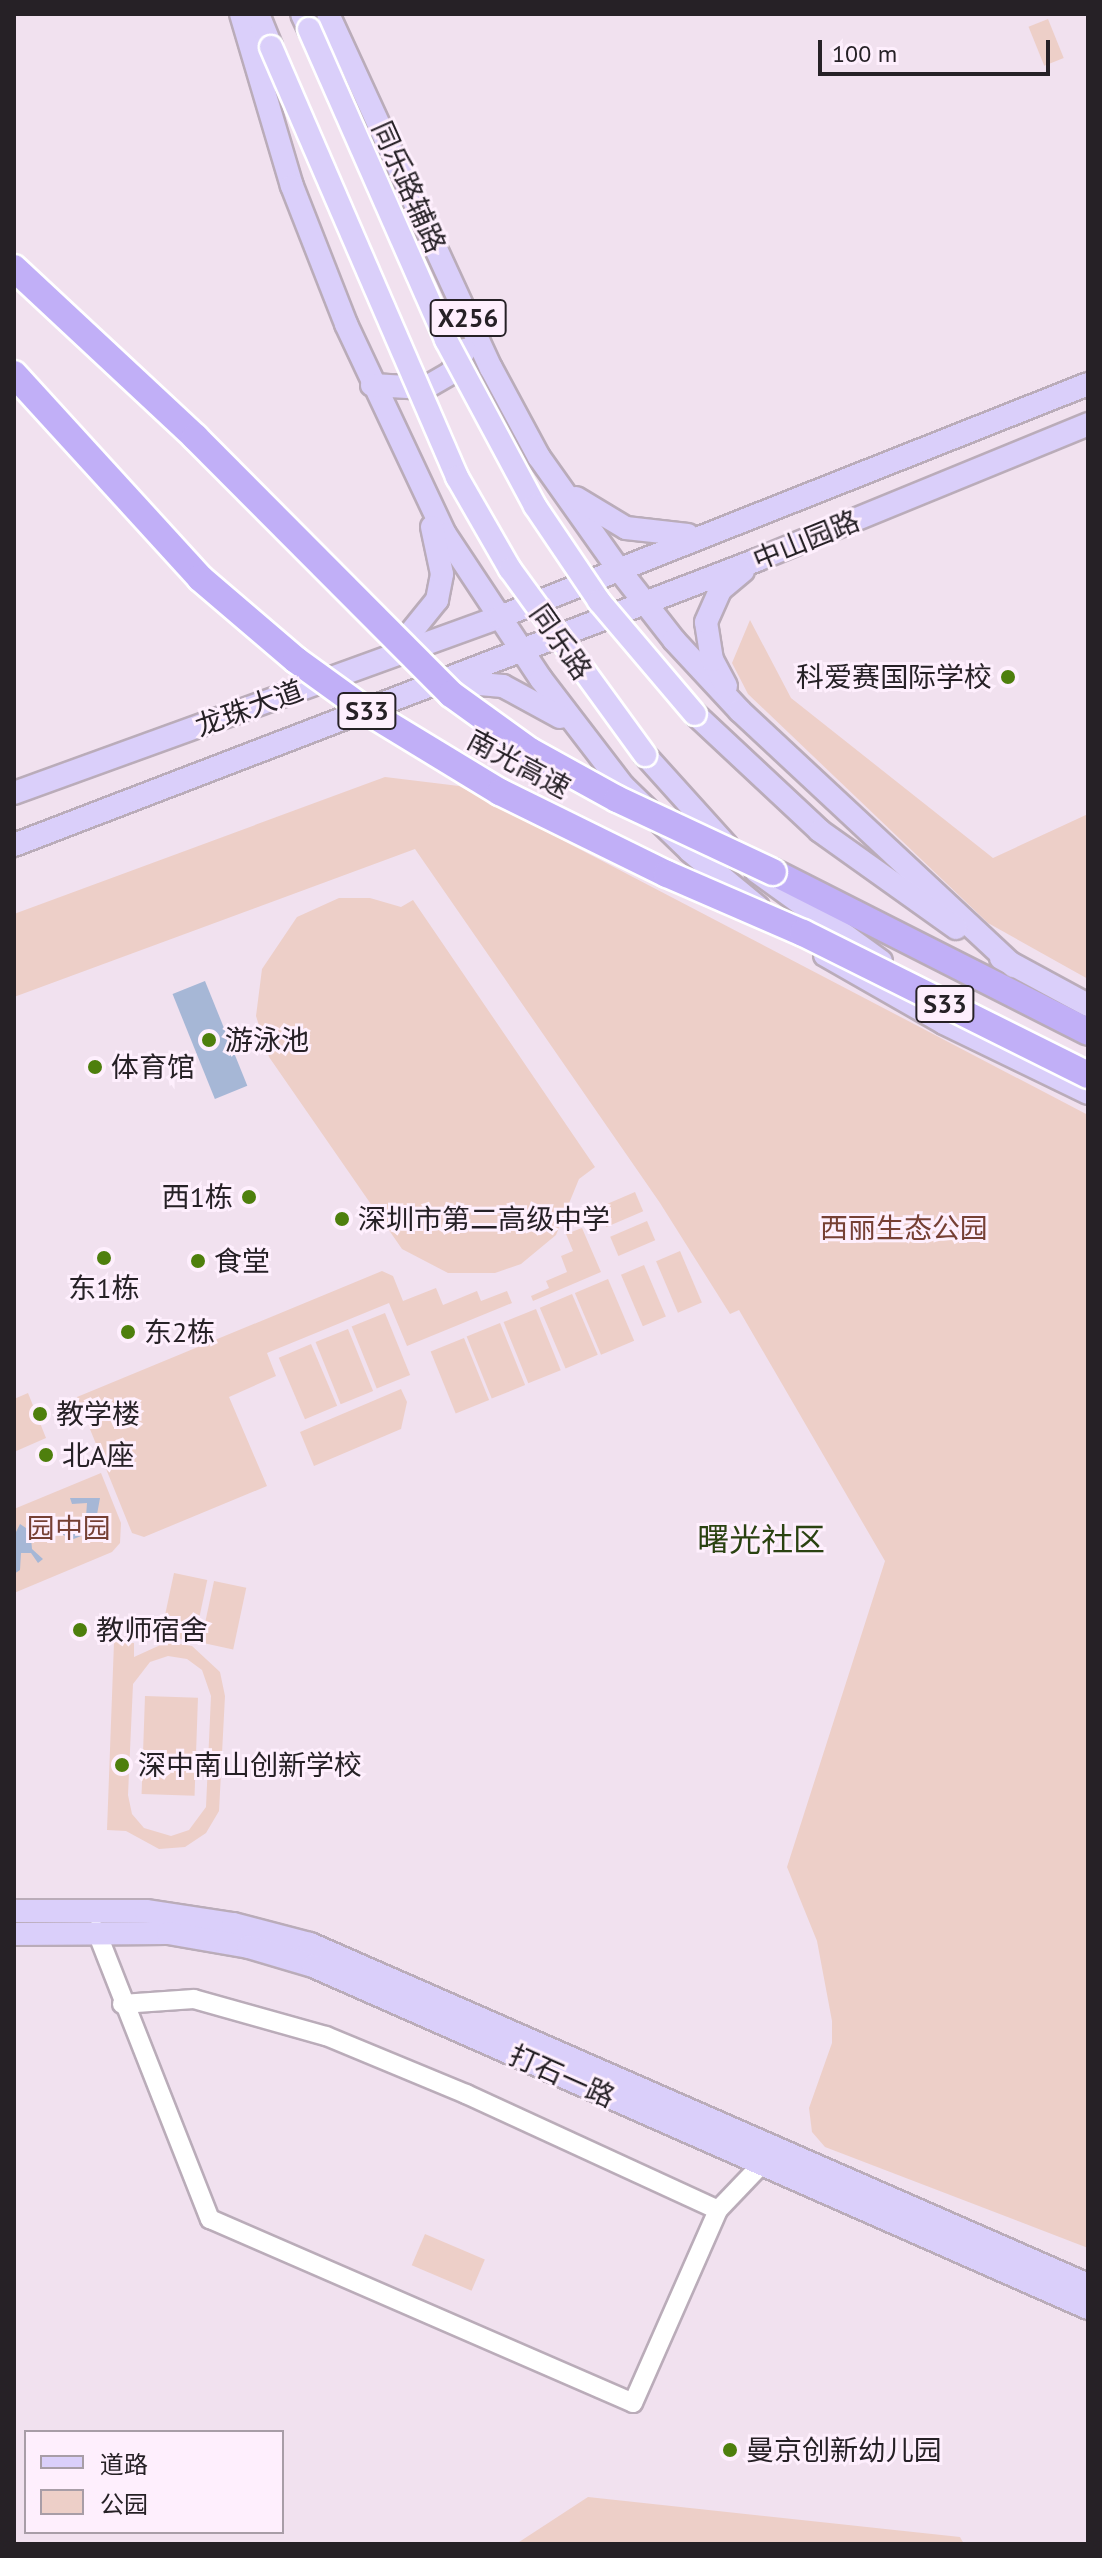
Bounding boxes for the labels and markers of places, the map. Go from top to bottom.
place label: 科爱赛国际学校 [796,660,992,694]
marker: 科爱赛国际学校 [999,668,1017,686]
place label: 游泳池 [225,1023,309,1057]
marker: 游泳池 [200,1031,218,1049]
place label: 体育馆 [111,1050,195,1084]
marker: 体育馆 [86,1058,104,1076]
place label: 西1栋 [162,1180,233,1214]
marker: 西1栋 [240,1188,258,1206]
place label: 深圳市第二高级中学 [358,1202,610,1236]
marker: 深圳市第二高级中学 [333,1210,351,1228]
place label: 食堂 [214,1244,270,1278]
marker: 东1栋 [95,1249,113,1267]
marker: 食堂 [189,1252,207,1270]
place label: 东1栋 [68,1271,140,1305]
place label: 东2栋 [144,1315,215,1349]
marker: 东2栋 [119,1323,137,1341]
place label: 教学楼 [56,1397,140,1431]
marker: 教学楼 [31,1405,49,1423]
place label: 北A座 [62,1438,134,1472]
marker: 北A座 [37,1446,55,1464]
place label: 教师宿舍 [96,1613,208,1647]
marker: 教师宿舍 [71,1621,89,1639]
place label: 深中南山创新学校 [138,1748,362,1782]
marker: 深中南山创新学校 [113,1756,131,1774]
place label: 曼京创新幼儿园 [746,2433,942,2467]
marker: 曼京创新幼儿园 [721,2441,739,2459]

